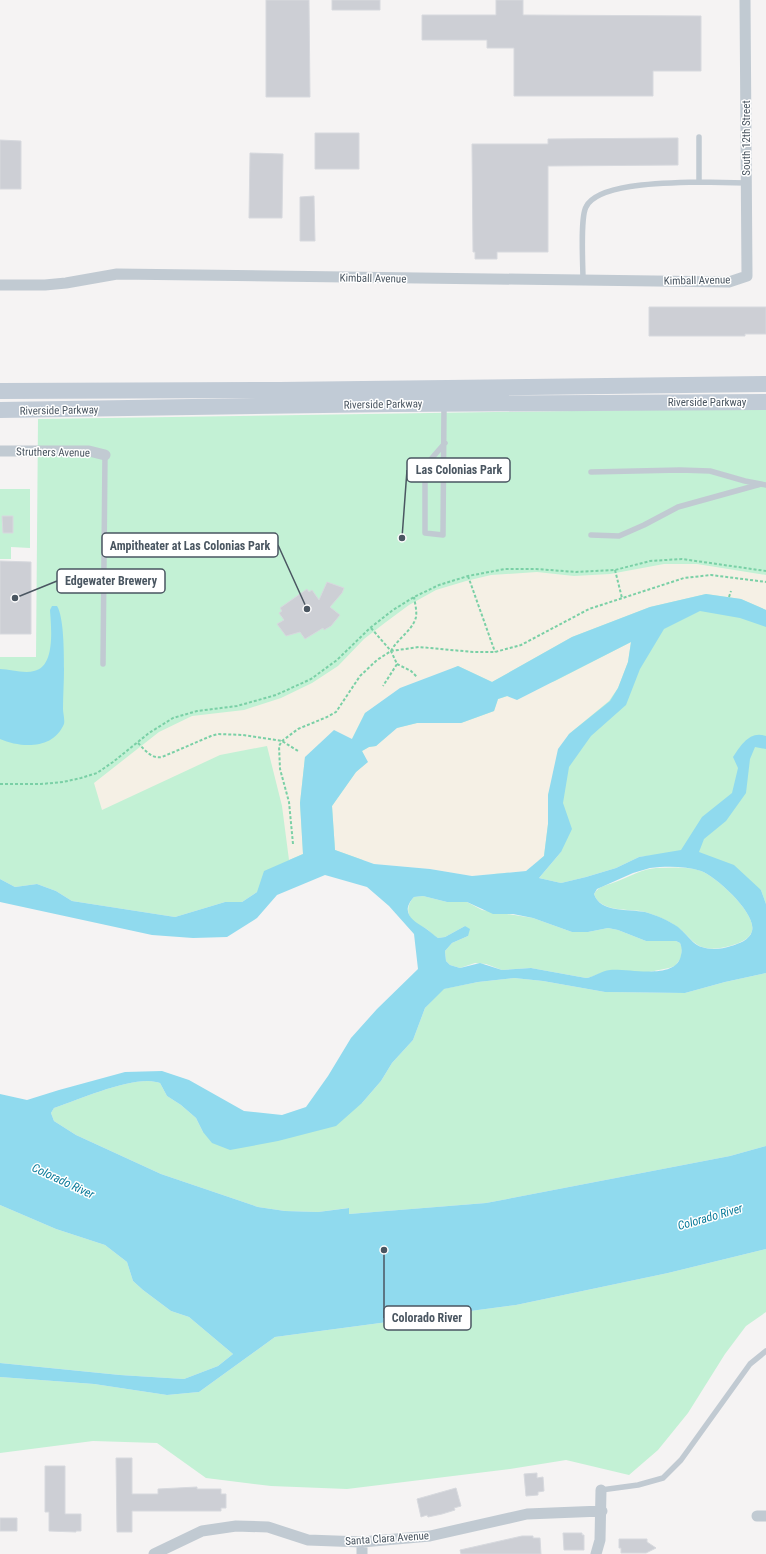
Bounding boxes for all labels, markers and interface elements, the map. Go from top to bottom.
street label: South 12th Street [740,100,753,176]
street label: Kimball Avenue [340,271,406,286]
street label: Kimball Avenue [664,273,730,288]
street label: Riverside Parkway [668,396,747,409]
street label: Riverside Parkway [344,397,423,412]
street label: Riverside Parkway [20,403,99,418]
street label: Struthers Avenue [16,445,90,460]
callout: Las Colonias Park [407,458,510,482]
text: Las Colonias Park [416,463,502,477]
callout: Ampitheater at Las Colonias Park [102,533,278,557]
text: Ampitheater at Las Colonias Park [110,539,270,553]
callout: Edgewater Brewery [57,569,165,593]
text: Edgewater Brewery [65,574,158,588]
water label: Colorado River [30,1161,97,1202]
water label: Colorado River [676,1201,745,1233]
callout: Colorado River [384,1306,471,1330]
text: Colorado River [392,1311,462,1325]
street label: Santa Clara Avenue [345,1529,429,1548]

